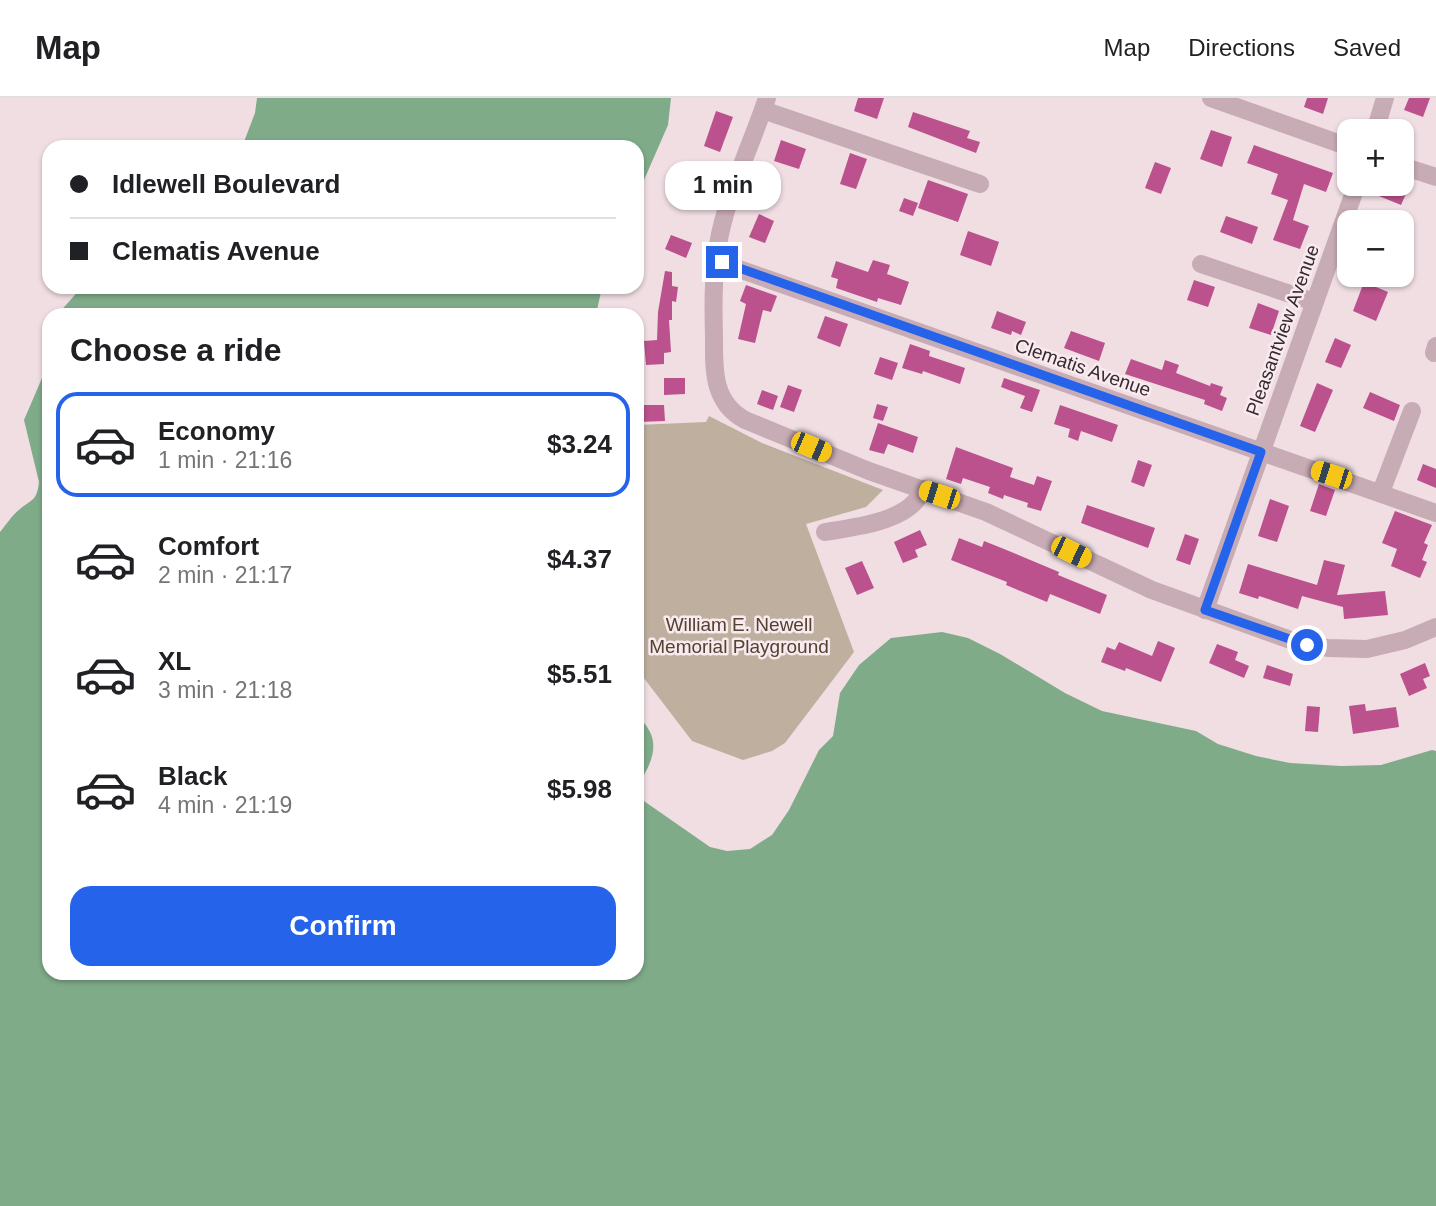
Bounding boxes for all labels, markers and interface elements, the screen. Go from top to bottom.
text: Map [35,29,101,66]
text: Map [1104,34,1150,61]
text: Directions [1188,34,1295,61]
text: Saved [1333,34,1401,61]
map controls [1337,119,1414,287]
button: + [1337,119,1414,196]
callout: 1 min [664,160,780,209]
text: Idlewell Boulevard [112,169,340,199]
text: 1 min [693,172,753,198]
button: − [1337,210,1414,287]
text: Clematis Avenue [112,236,320,266]
street label: Pleasantview Avenue [1242,242,1323,418]
route end [706,246,738,278]
text: Choose a ride [70,332,282,368]
street label: Clematis Avenue [1012,334,1153,401]
icon: car [74,413,137,476]
text: Economy [158,416,275,446]
text: $3.24 [547,429,612,459]
car [788,429,835,465]
text: 1 min · 21:16 [158,447,292,473]
car [1308,459,1355,491]
car [916,479,963,511]
icon: car [74,528,137,591]
text: Comfort [158,531,259,561]
car [1048,533,1095,571]
text: $4.37 [547,544,612,574]
text: 2 min · 21:17 [158,562,292,588]
park label: William E. Newell Memorial Playground [649,614,829,657]
route start [1291,629,1323,661]
icon: car [74,643,137,706]
text: XL [158,646,191,676]
text: $5.51 [547,659,612,689]
text: 3 min · 21:18 [158,677,292,703]
icon: car [74,758,137,821]
text: Black [158,761,227,791]
text: $5.98 [547,774,612,804]
text: 4 min · 21:19 [158,792,292,818]
button: Confirm [70,886,616,966]

